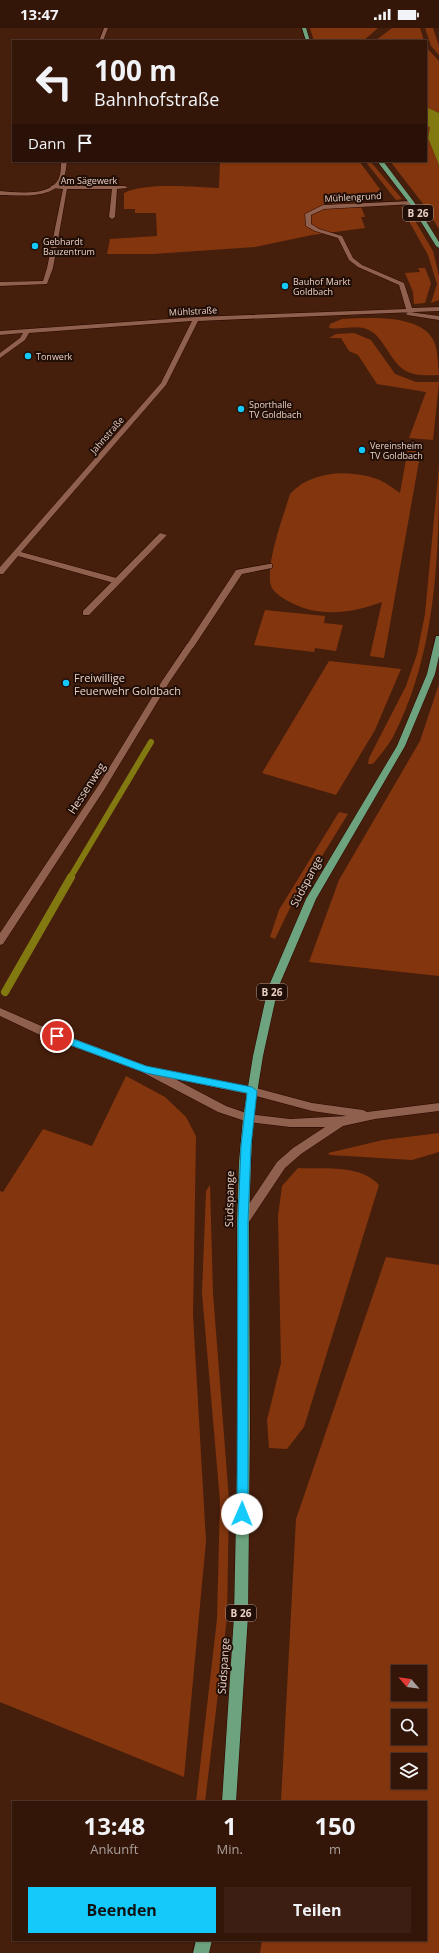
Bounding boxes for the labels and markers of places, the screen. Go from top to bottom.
place label: Gebhardt Bauzentrum [43,235,95,258]
marker: Gebhardt Bauzentrum [30,241,40,251]
place label: Bauhof Markt Goldbach [293,275,350,298]
marker: Bauhof Markt Goldbach [280,281,290,291]
place label: Tonwerk [36,350,73,363]
marker: Tonwerk [23,351,33,361]
place label: Sporthalle TV Goldbach [249,398,302,421]
marker: Sporthalle TV Goldbach [236,404,246,414]
place label: Vereinsheim TV Goldbach [370,439,423,462]
marker: Vereinsheim TV Goldbach [357,445,367,455]
place label: Freiwillige Feuerwehr Goldbach [74,670,181,698]
marker: Freiwillige Feuerwehr Goldbach [61,678,71,688]
pin [40,1019,74,1053]

